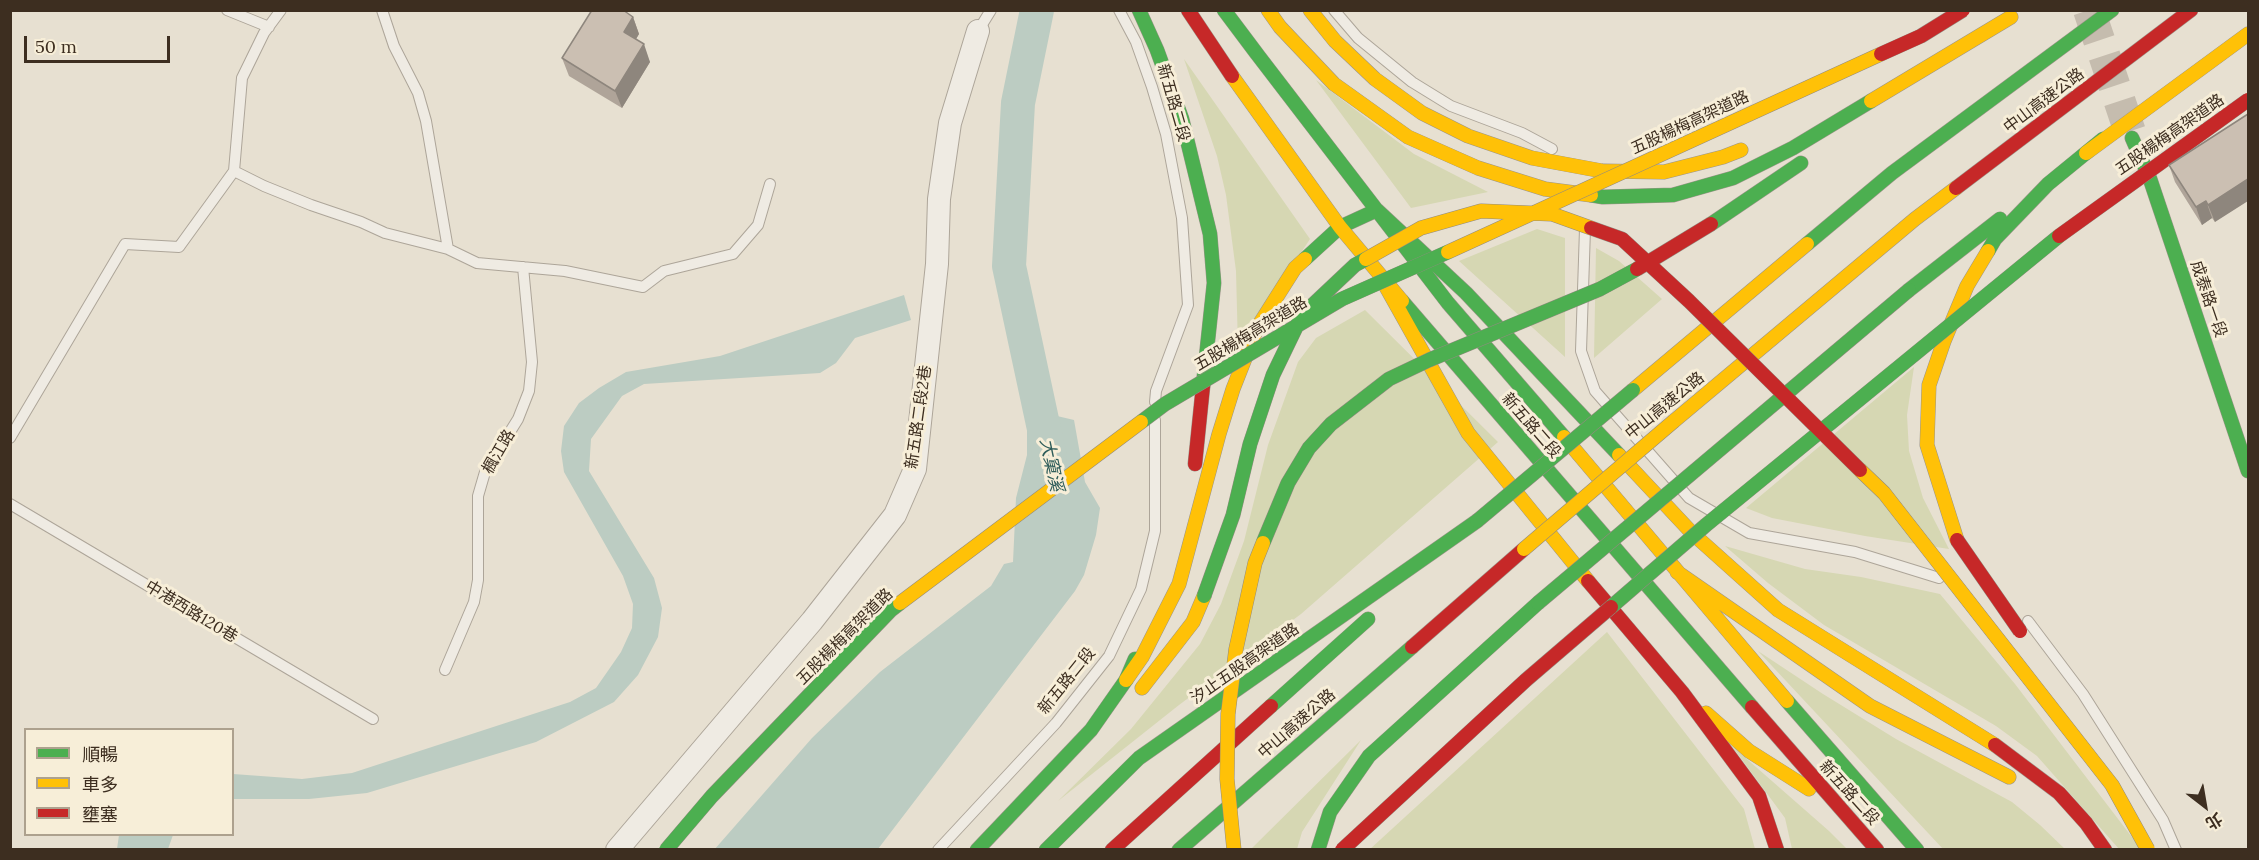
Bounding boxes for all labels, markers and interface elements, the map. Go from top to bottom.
scale bar [27,24,172,62]
text: 50 m [35,35,77,58]
street label: 新五路二段 [1153,62,1193,144]
street label: 中山高速公路 [2000,64,2088,138]
street label: 五股楊梅高架道路 [1628,87,1752,159]
street label: 五股楊梅高架道路 [2112,90,2228,180]
street label: 成泰路一段 [2186,258,2230,340]
street label: 五股楊梅高架道路 [1191,293,1311,375]
street label: 新五路二段2巷 [902,364,936,470]
street label: 中山高速公路 [1622,368,1708,444]
street label: 新五路二段 [1498,390,1564,462]
street label: 楓江路 [479,426,519,478]
water label: 大窠溪 [1035,436,1067,494]
street label: 中港西路120巷 [141,577,241,647]
street label: 五股楊梅高架道路 [793,585,897,689]
street label: 汐止五股高架道路 [1187,619,1303,709]
street label: 新五路二段 [1034,644,1100,718]
street label: 中山高速公路 [1254,685,1340,763]
legend [24,728,234,836]
text: 順暢 [82,743,118,766]
street label: 新五路二段 [1815,757,1883,829]
text: 車多 [82,773,118,796]
north arrow [2175,776,2235,836]
text: 壅塞 [82,803,118,826]
text: 北 [2202,809,2226,834]

